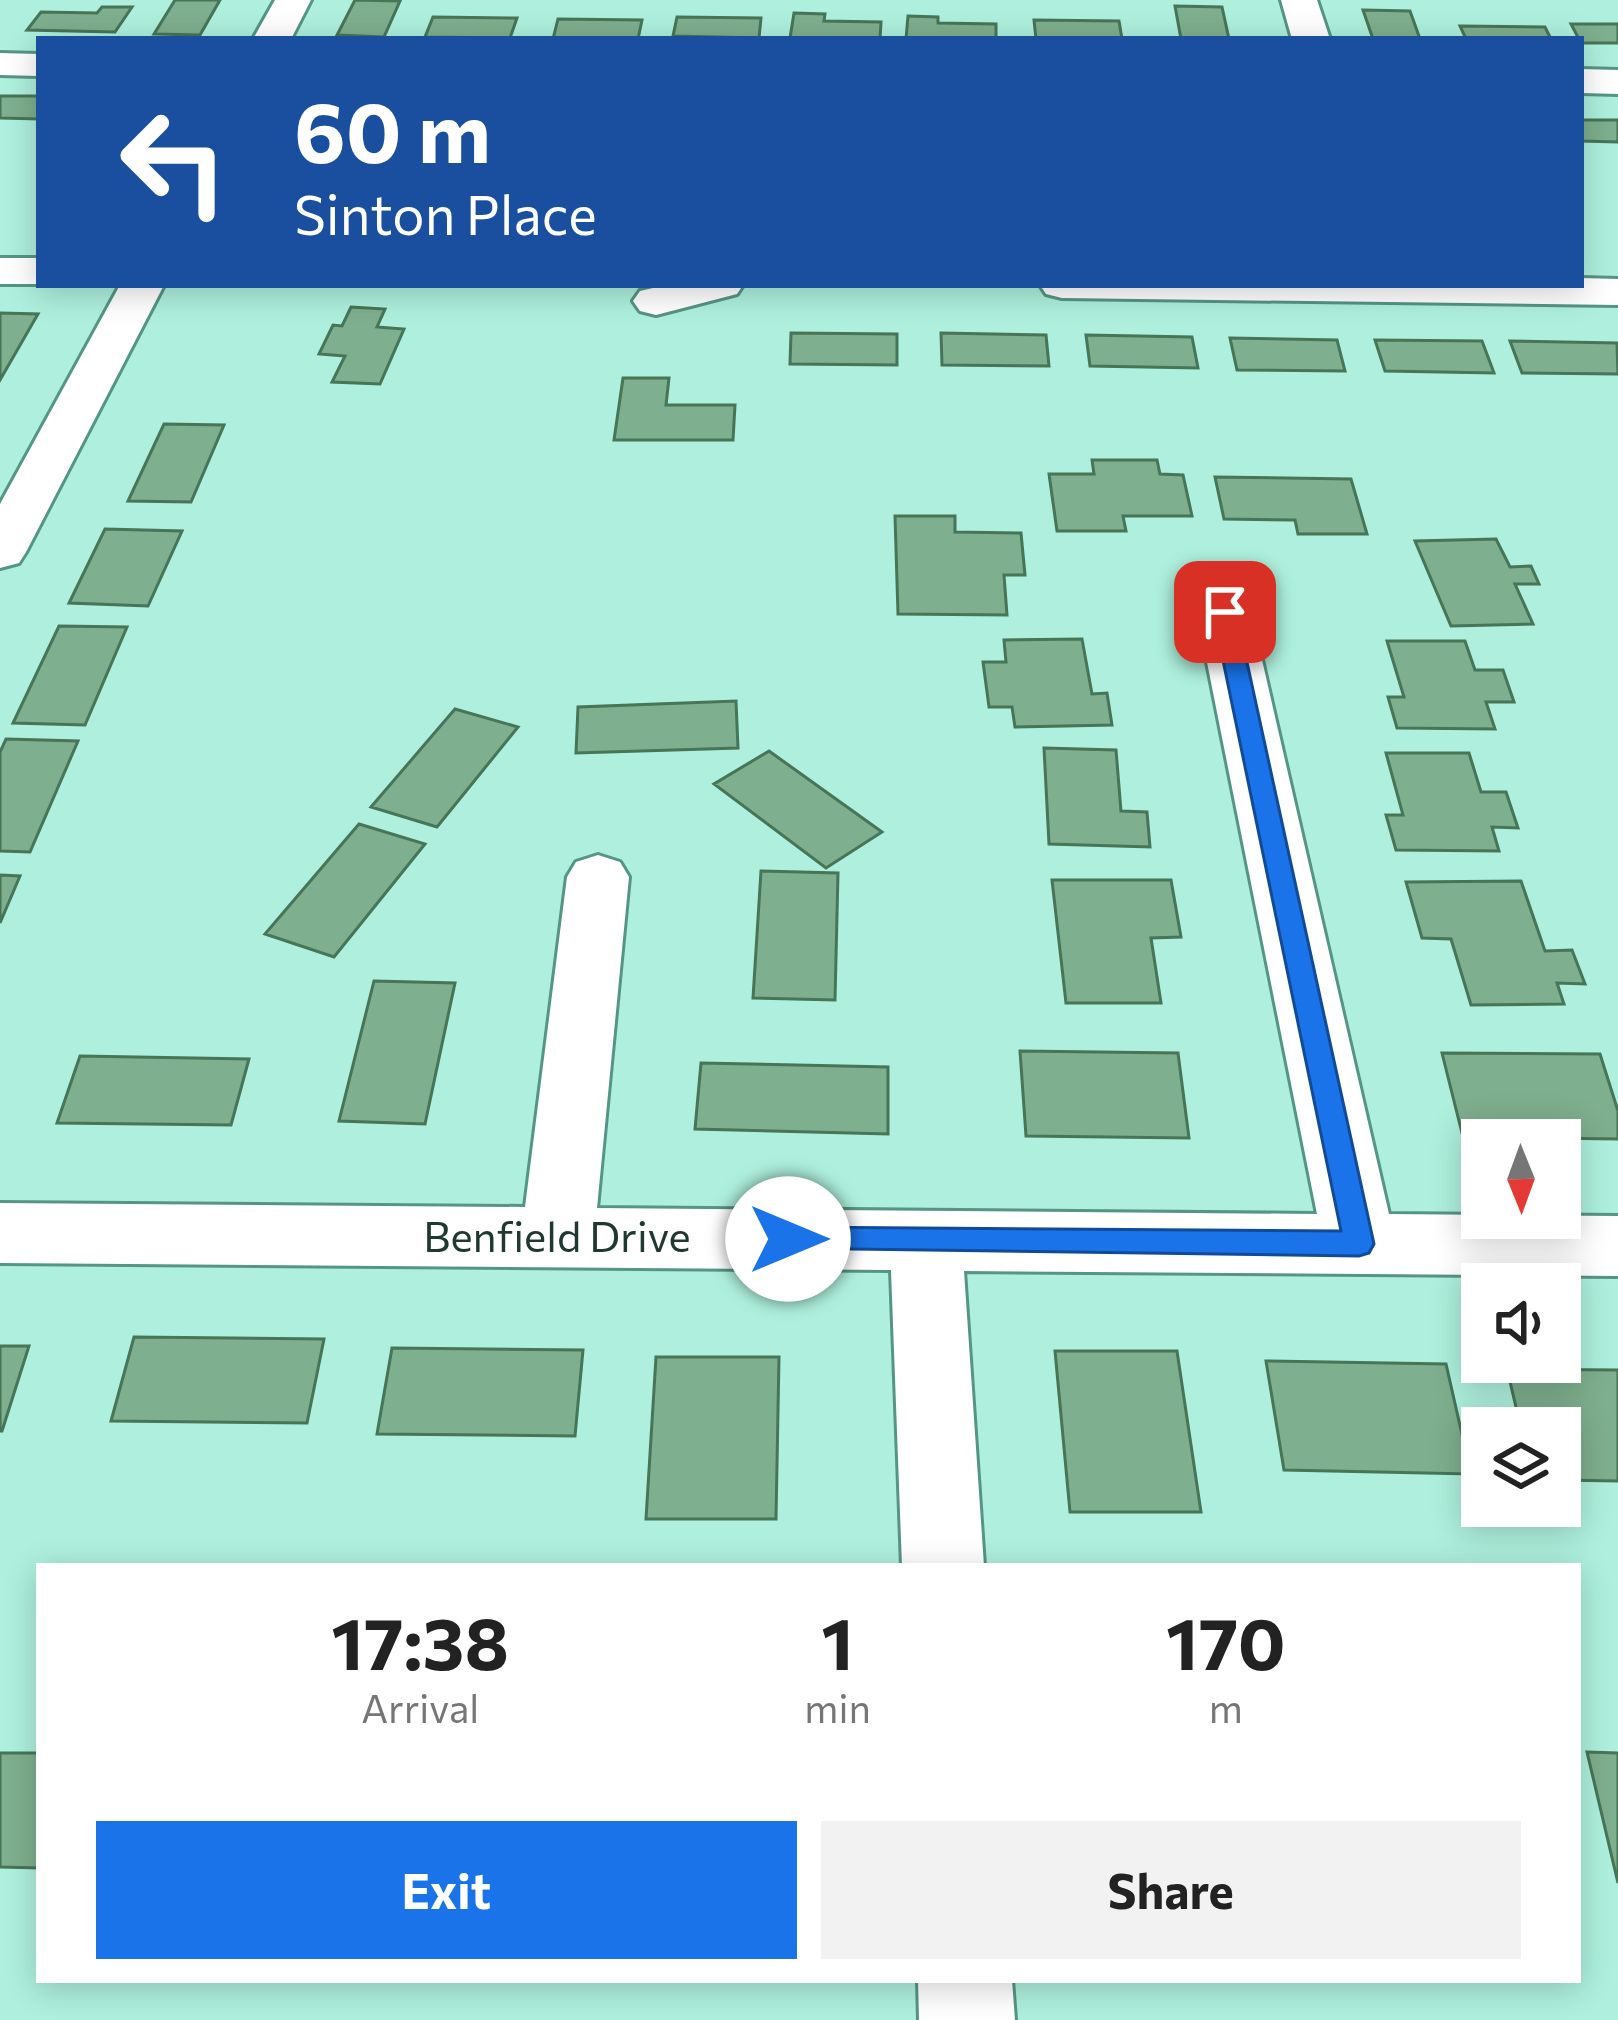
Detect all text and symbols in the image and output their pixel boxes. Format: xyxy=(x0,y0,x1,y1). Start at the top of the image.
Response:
text: 60 m xyxy=(294,78,491,180)
icon: left xyxy=(96,84,252,240)
text: Sinton Place xyxy=(294,180,597,246)
pin xyxy=(1174,561,1276,663)
icon: arrive xyxy=(1192,579,1258,645)
north arrow xyxy=(1461,1119,1581,1239)
map controls xyxy=(1461,1119,1581,1527)
position arrow xyxy=(725,1176,851,1302)
street label: Benfield Drive xyxy=(423,1209,691,1261)
button: sound xyxy=(1461,1263,1581,1383)
button: layers xyxy=(1461,1407,1581,1527)
text: 17:38 xyxy=(331,1597,509,1685)
text: 1 xyxy=(821,1597,854,1685)
text: 170 xyxy=(1166,1597,1286,1685)
text: Arrival xyxy=(361,1683,479,1731)
text: min xyxy=(804,1683,871,1731)
text: m xyxy=(1209,1683,1243,1731)
button: Exit xyxy=(96,1821,797,1959)
button: Share xyxy=(821,1821,1521,1959)

